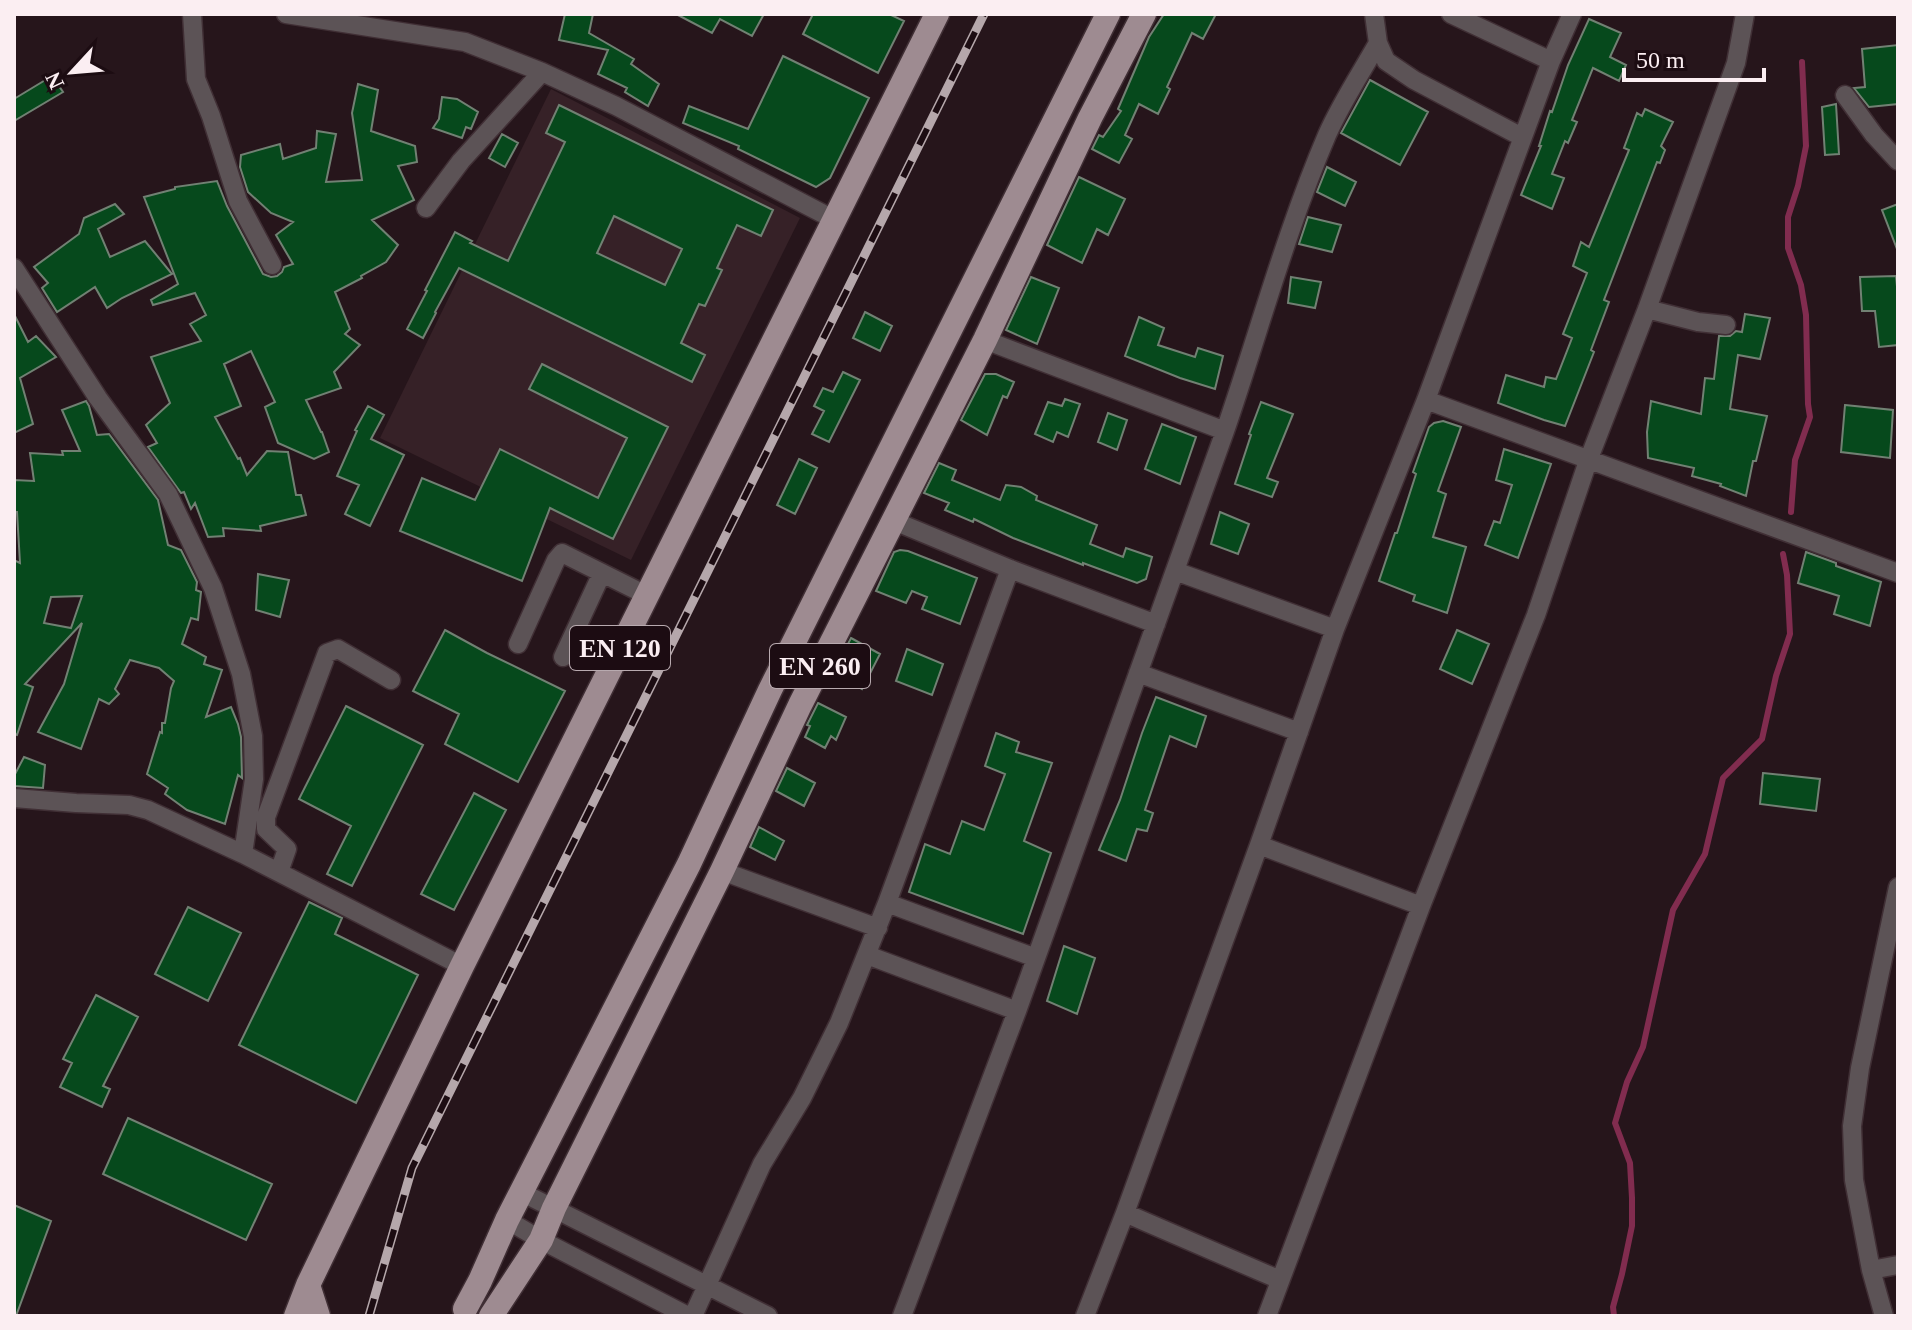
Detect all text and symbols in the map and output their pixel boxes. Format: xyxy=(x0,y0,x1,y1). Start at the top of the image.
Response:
north arrow xyxy=(32,32,112,112)
scale bar xyxy=(1624,32,1764,82)
text: 50 m xyxy=(1636,47,1685,73)
text: N xyxy=(40,68,69,93)
road number: EN 120 xyxy=(570,626,670,670)
road number: EN 260 xyxy=(770,644,870,688)

